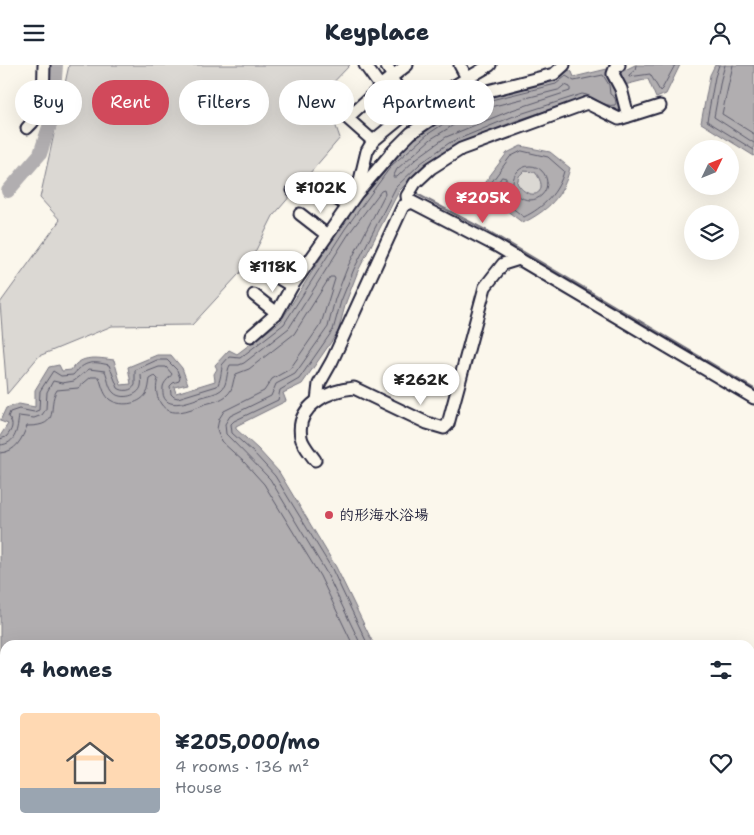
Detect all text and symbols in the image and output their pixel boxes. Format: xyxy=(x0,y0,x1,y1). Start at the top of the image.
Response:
text: Keyplace xyxy=(325,18,429,47)
icon: menu xyxy=(20,19,48,47)
icon: person xyxy=(706,19,734,47)
chip: Buy xyxy=(15,80,82,125)
chip: Rent xyxy=(92,80,169,125)
chip: Filters xyxy=(179,80,269,125)
chip: New xyxy=(279,80,354,125)
chip: Apartment xyxy=(364,80,494,125)
north arrow xyxy=(684,140,739,195)
map controls xyxy=(684,140,739,260)
pin: ¥102K xyxy=(286,171,356,214)
text: ¥102K xyxy=(296,177,346,198)
pin: ¥205K xyxy=(448,181,518,224)
text: ¥205K xyxy=(456,187,510,208)
button: layers xyxy=(684,205,739,260)
pin: ¥118K xyxy=(238,251,308,293)
text: ¥118K xyxy=(249,256,297,277)
pin: ¥262K xyxy=(386,363,456,406)
text: ¥262K xyxy=(394,369,448,390)
place label: 的形海水浴場 xyxy=(339,505,429,525)
marker: 的形海水浴場 xyxy=(323,509,335,521)
text: 4 homes xyxy=(20,656,112,684)
icon: filters xyxy=(707,656,735,684)
text: ¥205,000/mo xyxy=(175,728,320,756)
icon: home xyxy=(60,733,120,793)
icon: heart xyxy=(707,749,735,777)
text: 4 rooms · 136 m² xyxy=(175,756,309,777)
text: House xyxy=(175,777,222,798)

